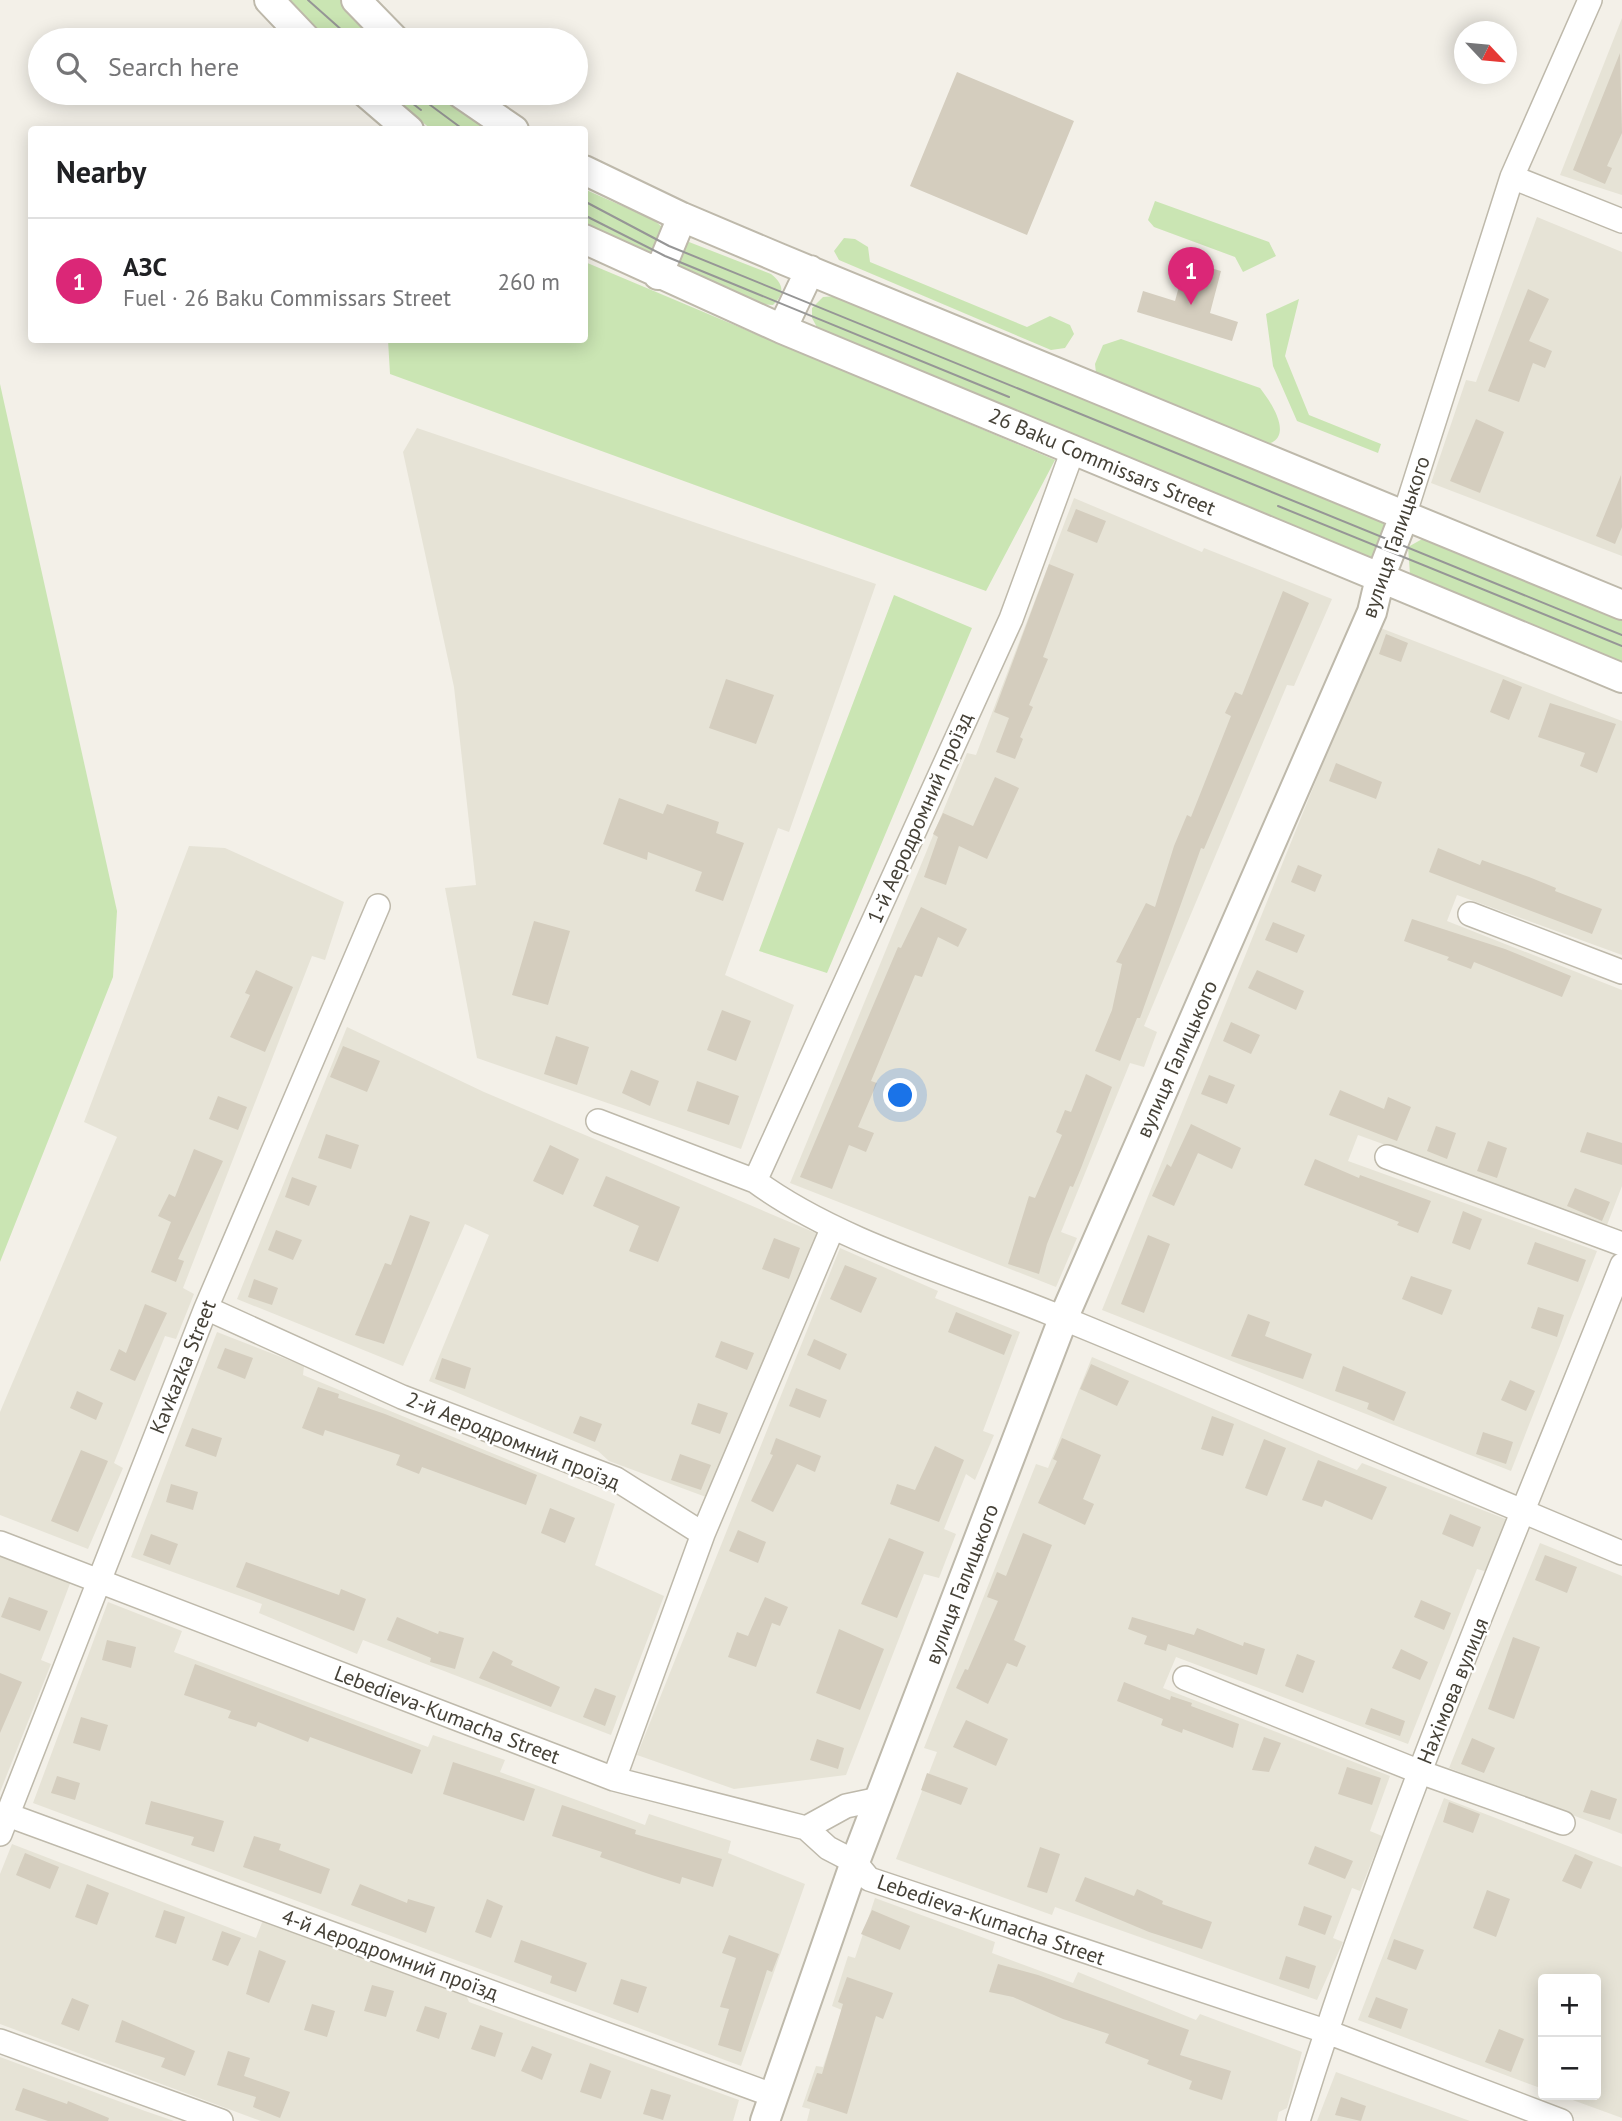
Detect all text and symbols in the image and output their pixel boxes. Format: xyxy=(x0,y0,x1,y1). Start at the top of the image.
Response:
north arrow xyxy=(1454,21,1517,84)
search box xyxy=(28,28,588,105)
icon: search xyxy=(52,48,90,86)
text: Search here xyxy=(108,50,239,83)
text: Nearby xyxy=(56,152,146,191)
pin: 1 xyxy=(1168,247,1214,305)
text: АЗС xyxy=(123,250,167,283)
text: 1 xyxy=(72,267,86,296)
text: 260 m xyxy=(498,267,560,296)
text: Fuel · 26 Baku Commissars Street xyxy=(123,283,451,312)
street label: 26 Baku Commissars Street xyxy=(985,401,1220,522)
street label: вулиця Галицького xyxy=(1355,452,1436,621)
street label: 1-й Аеродромний проїзд xyxy=(861,708,978,928)
street label: вулиця Галицького xyxy=(1130,976,1223,1142)
your location xyxy=(883,1078,917,1112)
street label: Kavkazka Street xyxy=(143,1296,222,1438)
street label: 2-й Аеродромний проїзд xyxy=(402,1385,624,1496)
street label: вулиця Галицького xyxy=(919,1500,1005,1668)
street label: Нахімова вулиця xyxy=(1411,1614,1494,1768)
street label: Lebedieva-Kumacha Street xyxy=(331,1659,564,1770)
street label: Lebedieva-Kumacha Street xyxy=(874,1868,1109,1971)
street label: 4-й Аеродромний проїзд xyxy=(278,1903,502,2006)
map controls xyxy=(1538,1974,1601,2100)
button: + xyxy=(1538,1974,1601,2037)
button: − xyxy=(1538,2037,1601,2100)

